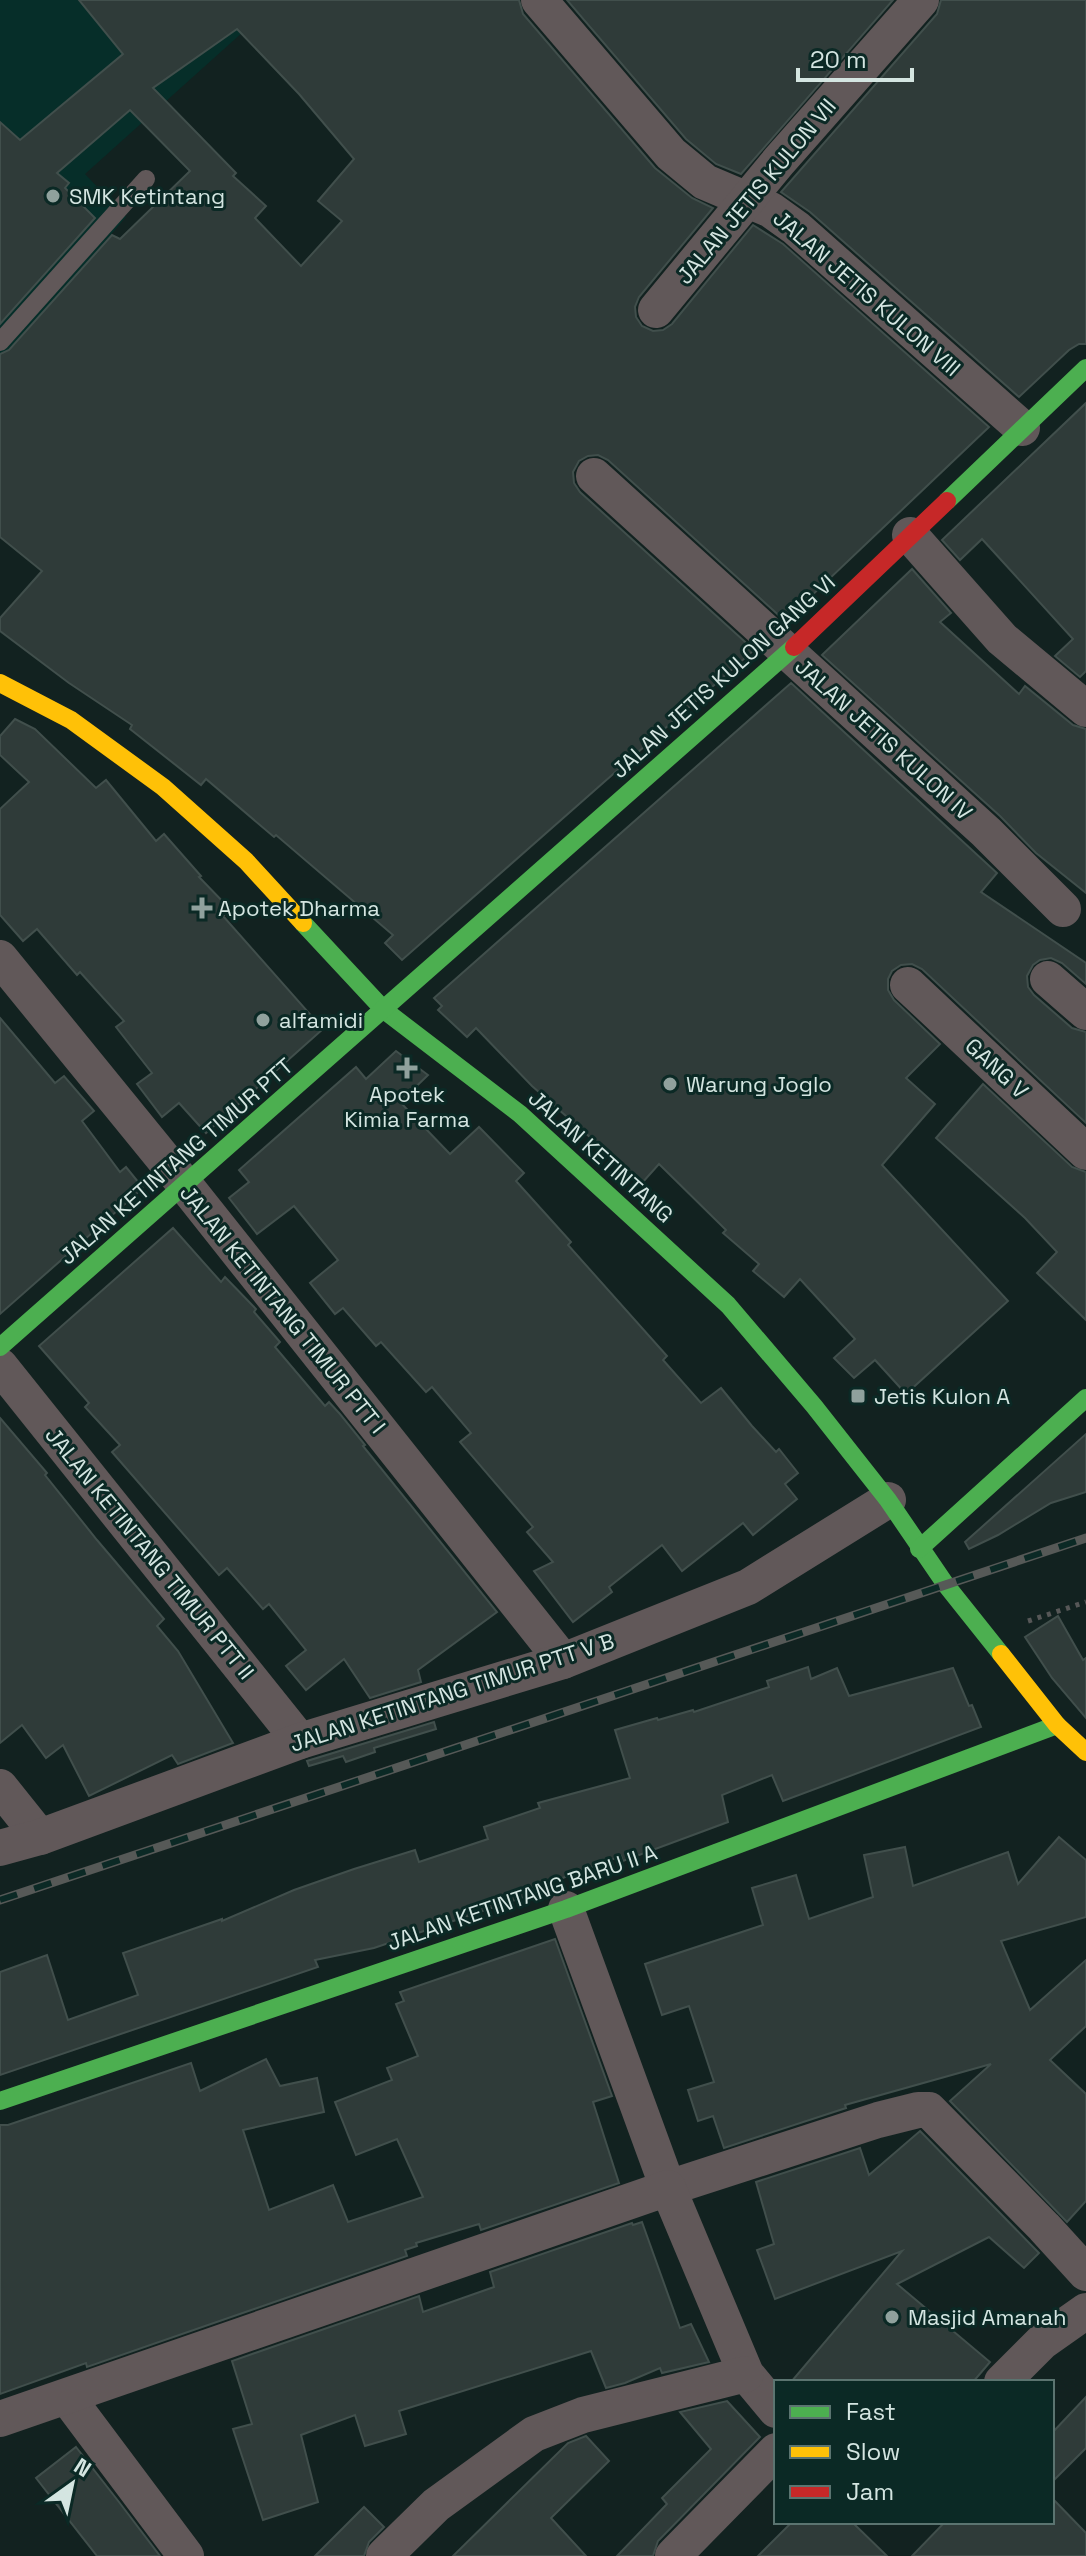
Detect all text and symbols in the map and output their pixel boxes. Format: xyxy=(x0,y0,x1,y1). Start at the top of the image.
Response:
scale bar xyxy=(798,32,912,82)
text: 20 m xyxy=(810,44,867,75)
street label: JALAN JETIS KULON VII xyxy=(670,92,842,290)
place label: SMK Ketintang xyxy=(69,182,225,210)
marker: SMK Ketintang xyxy=(44,187,62,205)
street label: JALAN JETIS KULON VIII xyxy=(767,204,967,382)
street label: JALAN JETIS KULON GANG VI xyxy=(605,568,841,784)
street label: JALAN JETIS KULON IV xyxy=(790,652,979,826)
place label: Apotek Dharma xyxy=(218,894,380,922)
marker: Apotek Dharma xyxy=(193,899,211,917)
place label: alfamidi xyxy=(279,1006,363,1034)
marker: alfamidi xyxy=(254,1011,272,1029)
street label: GANG V xyxy=(959,1032,1035,1105)
street label: JALAN KETINTANG TIMUR PTT xyxy=(53,1052,299,1270)
marker: Apotek Kimia Farma xyxy=(398,1059,416,1077)
place label: Warung Joglo xyxy=(686,1070,832,1098)
marker: Warung Joglo xyxy=(661,1075,679,1093)
place label: Apotek Kimia Farma xyxy=(344,1080,470,1133)
street label: JALAN KETINTANG xyxy=(523,1084,679,1228)
street label: JALAN KETINTANG TIMUR PTT I xyxy=(174,1179,392,1439)
place label: Jetis Kulon A xyxy=(874,1382,1010,1410)
marker: Jetis Kulon A xyxy=(849,1387,867,1405)
street label: JALAN KETINTANG TIMUR PTT II xyxy=(39,1421,261,1685)
street label: JALAN KETINTANG TIMUR PTT V B xyxy=(286,1626,618,1758)
street label: JALAN KETINTANG BARU II A xyxy=(383,1838,661,1956)
place label: Masjid Amanah xyxy=(908,2303,1067,2331)
marker: Masjid Amanah xyxy=(883,2308,901,2326)
legend xyxy=(774,2380,1054,2524)
text: Fast xyxy=(846,2396,896,2427)
text: Slow xyxy=(846,2436,900,2467)
north arrow xyxy=(32,2444,112,2524)
text: N xyxy=(69,2451,97,2483)
text: Jam xyxy=(846,2476,894,2507)

